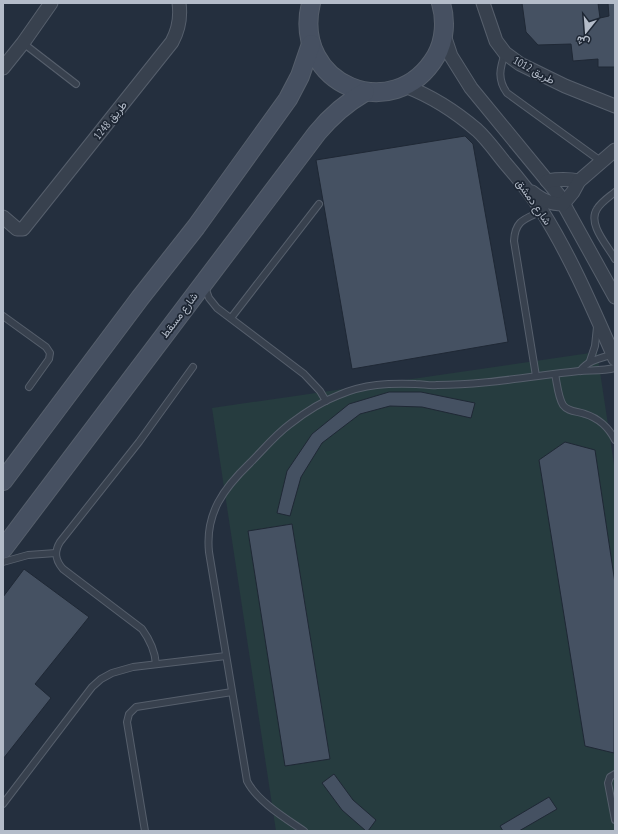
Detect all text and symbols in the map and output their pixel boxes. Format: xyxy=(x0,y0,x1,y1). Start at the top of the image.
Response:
north arrow xyxy=(566,12,606,52)
text: ش xyxy=(575,33,591,50)
street label: طريق 1012 xyxy=(511,53,557,87)
street label: طريق 1248 xyxy=(90,98,130,142)
street label: شارع دمشق xyxy=(512,177,555,228)
street label: شارع مسقط xyxy=(157,289,202,341)

